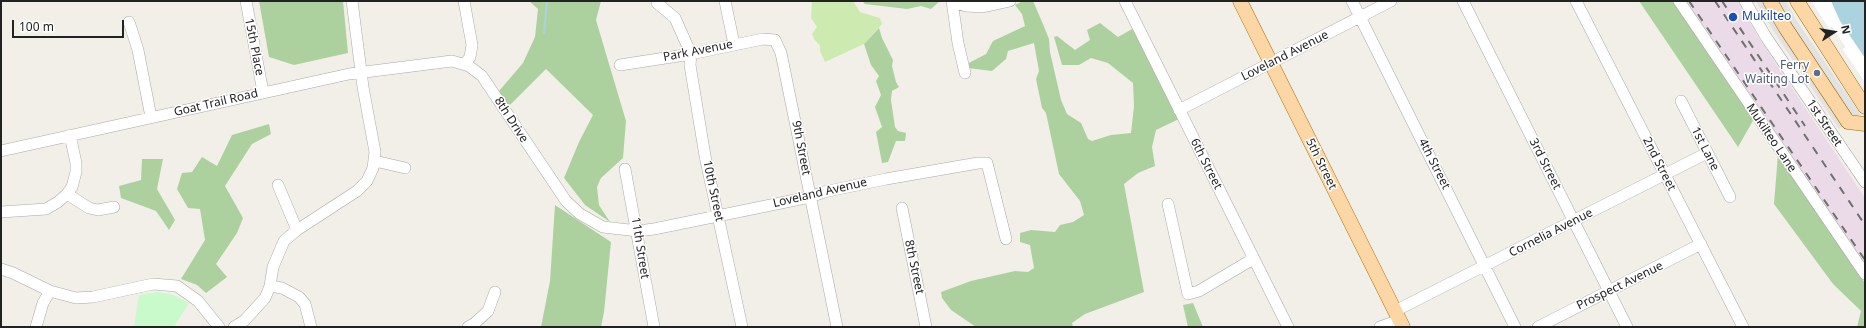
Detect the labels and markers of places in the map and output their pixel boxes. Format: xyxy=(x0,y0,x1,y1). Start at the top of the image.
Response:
place label: Mukilteo xyxy=(1742,10,1791,24)
marker: Mukilteo xyxy=(1727,11,1739,23)
place label: Ferry Waiting Lot xyxy=(1745,59,1809,87)
marker: Ferry Waiting Lot xyxy=(1812,68,1822,78)

